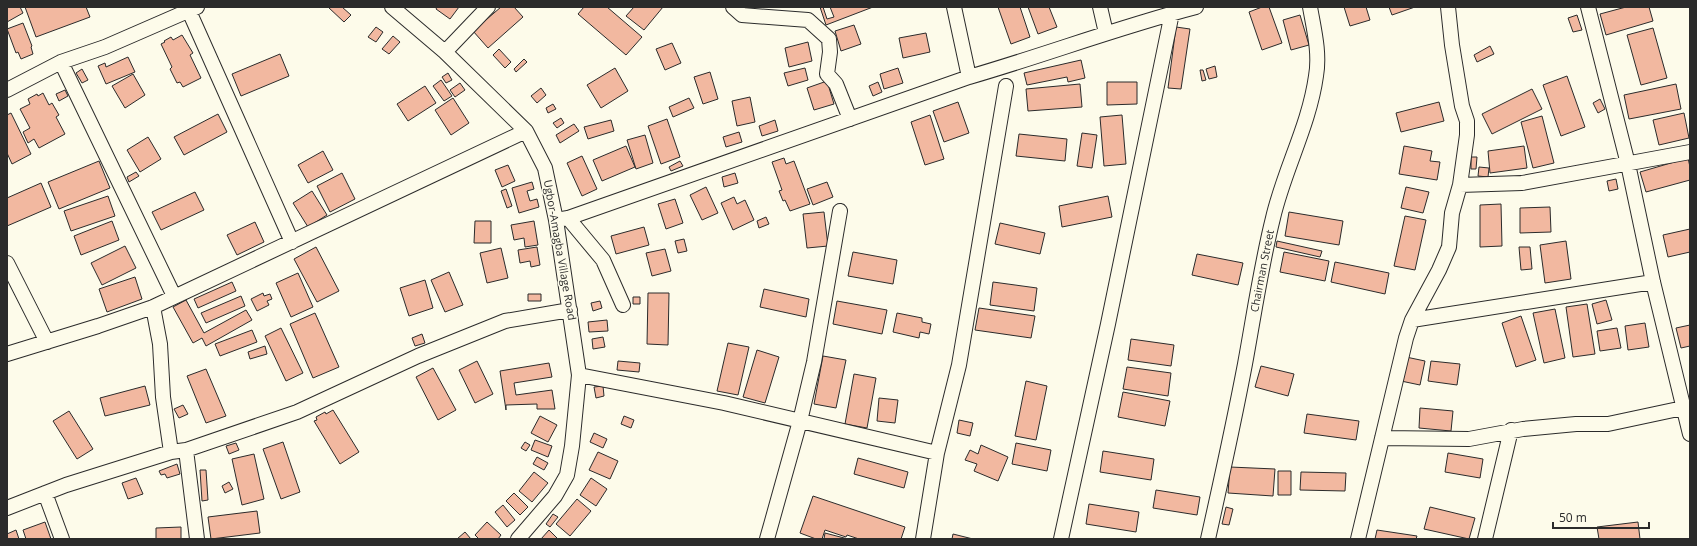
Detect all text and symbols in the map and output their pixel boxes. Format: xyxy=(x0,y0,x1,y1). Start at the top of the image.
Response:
street label: Ugbor-Amagba Village Road xyxy=(541,178,580,321)
street label: Chairman Street xyxy=(1246,228,1277,313)
scale bar xyxy=(1553,504,1649,530)
text: 50 m xyxy=(1559,509,1587,526)

